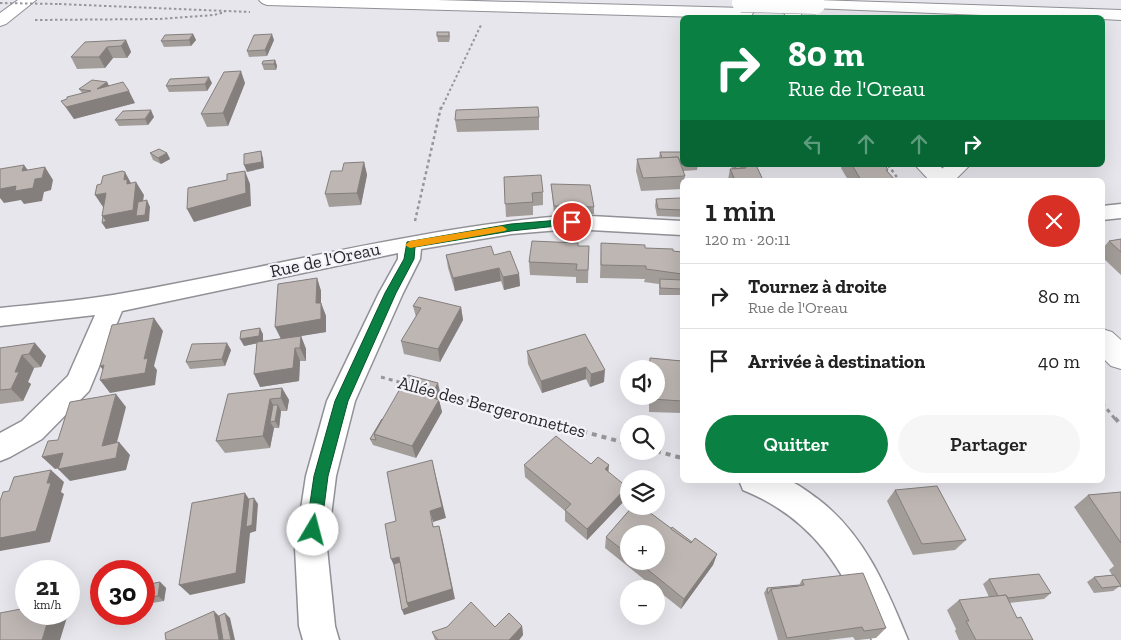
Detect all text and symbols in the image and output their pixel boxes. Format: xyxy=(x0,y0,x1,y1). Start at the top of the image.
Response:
text: 80 m xyxy=(788,33,864,75)
icon: right xyxy=(705,35,770,100)
text: Rue de l'Oreau xyxy=(788,75,925,102)
icon: left xyxy=(799,130,827,158)
icon: ahead xyxy=(852,130,880,158)
icon: ahead xyxy=(905,130,933,158)
icon: right xyxy=(958,130,986,158)
text: 1 min xyxy=(705,193,775,229)
button: close xyxy=(1028,195,1080,247)
pin xyxy=(551,201,593,243)
icon: arrive xyxy=(558,208,586,236)
text: 120 m · 20:11 xyxy=(705,230,790,249)
street label: Rue de l'Oreau xyxy=(268,238,382,282)
text: Tournez à droite xyxy=(748,275,887,298)
icon: right xyxy=(705,282,733,310)
text: 80 m xyxy=(1038,285,1080,308)
text: Rue de l'Oreau xyxy=(748,298,848,317)
icon: arrive xyxy=(705,347,733,375)
text: Arrivée à destination xyxy=(748,350,925,373)
text: 40 m xyxy=(1038,350,1080,373)
map controls xyxy=(620,360,665,625)
button: sound xyxy=(620,360,665,405)
street label: Allée des Bergeronnettes xyxy=(396,371,588,443)
button: search xyxy=(620,415,665,460)
button: Quitter xyxy=(705,415,888,473)
button: Partager xyxy=(898,415,1080,473)
button: layers xyxy=(620,470,665,515)
position arrow xyxy=(286,503,338,555)
button: + xyxy=(620,525,665,570)
speed limit sign: 30 xyxy=(90,560,155,625)
text: 21 xyxy=(36,571,59,601)
button: − xyxy=(620,580,665,625)
text: km/h xyxy=(34,598,61,612)

